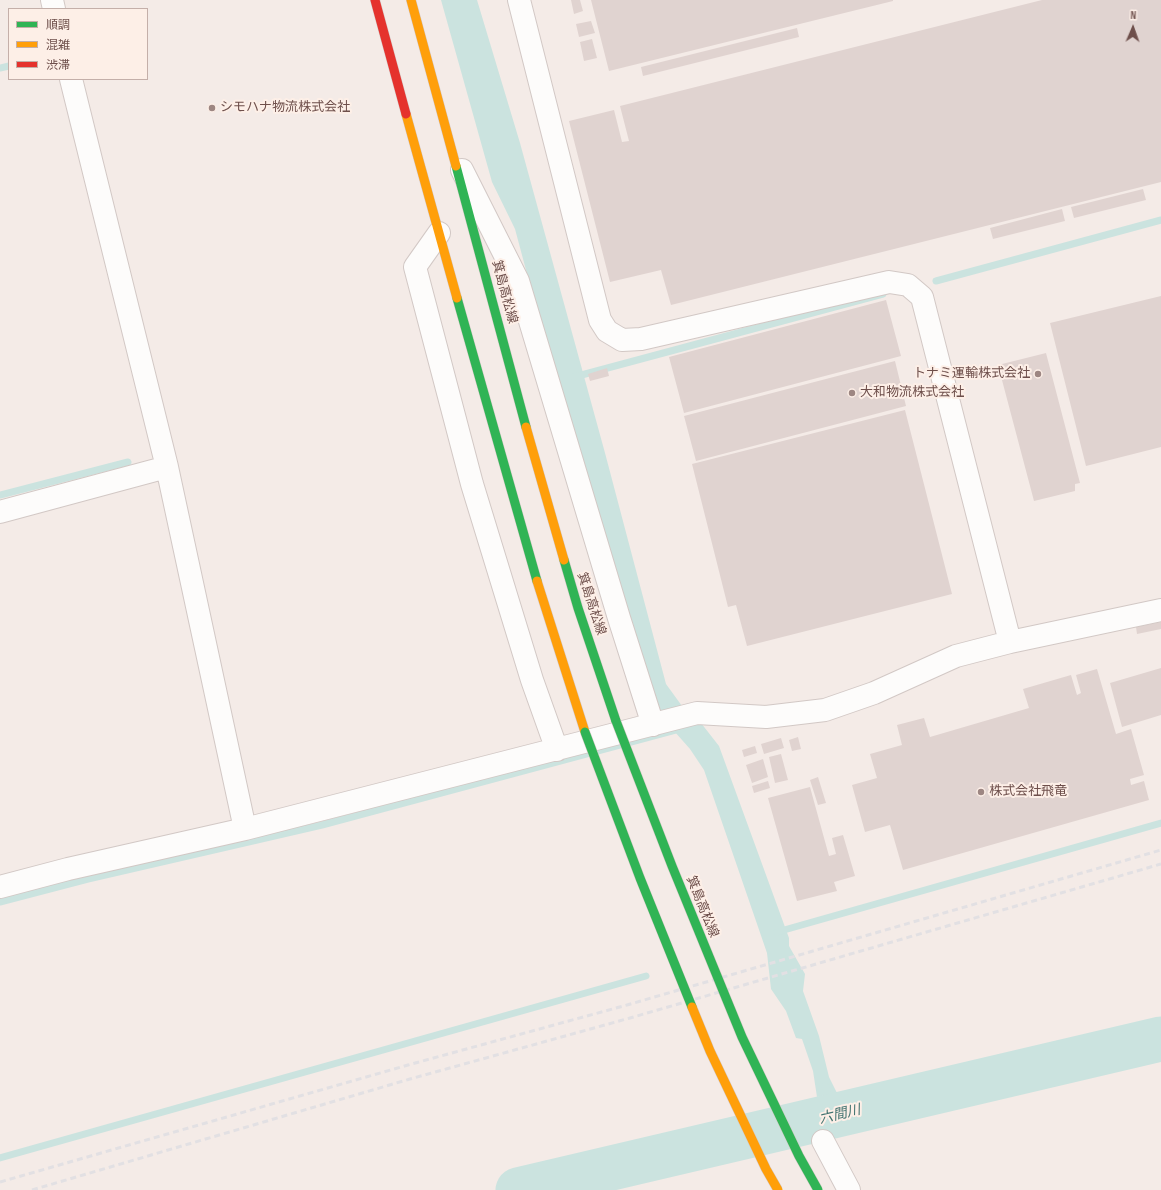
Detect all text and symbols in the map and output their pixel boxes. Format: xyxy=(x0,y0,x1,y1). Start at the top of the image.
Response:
legend xyxy=(8,8,148,80)
north arrow xyxy=(1113,8,1153,48)
text: N xyxy=(1130,9,1137,22)
text: 順調 xyxy=(46,18,70,33)
text: 混雑 xyxy=(46,38,70,53)
text: 渋滞 xyxy=(46,58,70,73)
place label: シモハナ物流株式会社 xyxy=(220,100,350,116)
marker: シモハナ物流株式会社 xyxy=(207,103,217,113)
street label: 箕島高松線 xyxy=(488,259,520,325)
place label: トナミ運輸株式会社 xyxy=(913,366,1030,382)
marker: トナミ運輸株式会社 xyxy=(1033,369,1043,379)
place label: 大和物流株式会社 xyxy=(860,385,964,401)
marker: 大和物流株式会社 xyxy=(847,388,857,398)
street label: 箕島高松線 xyxy=(574,571,608,637)
place label: 株式会社飛竜 xyxy=(989,784,1067,800)
marker: 株式会社飛竜 xyxy=(976,787,986,797)
street label: 箕島高松線 xyxy=(683,874,721,940)
water label: 六間川 xyxy=(818,1102,862,1128)

